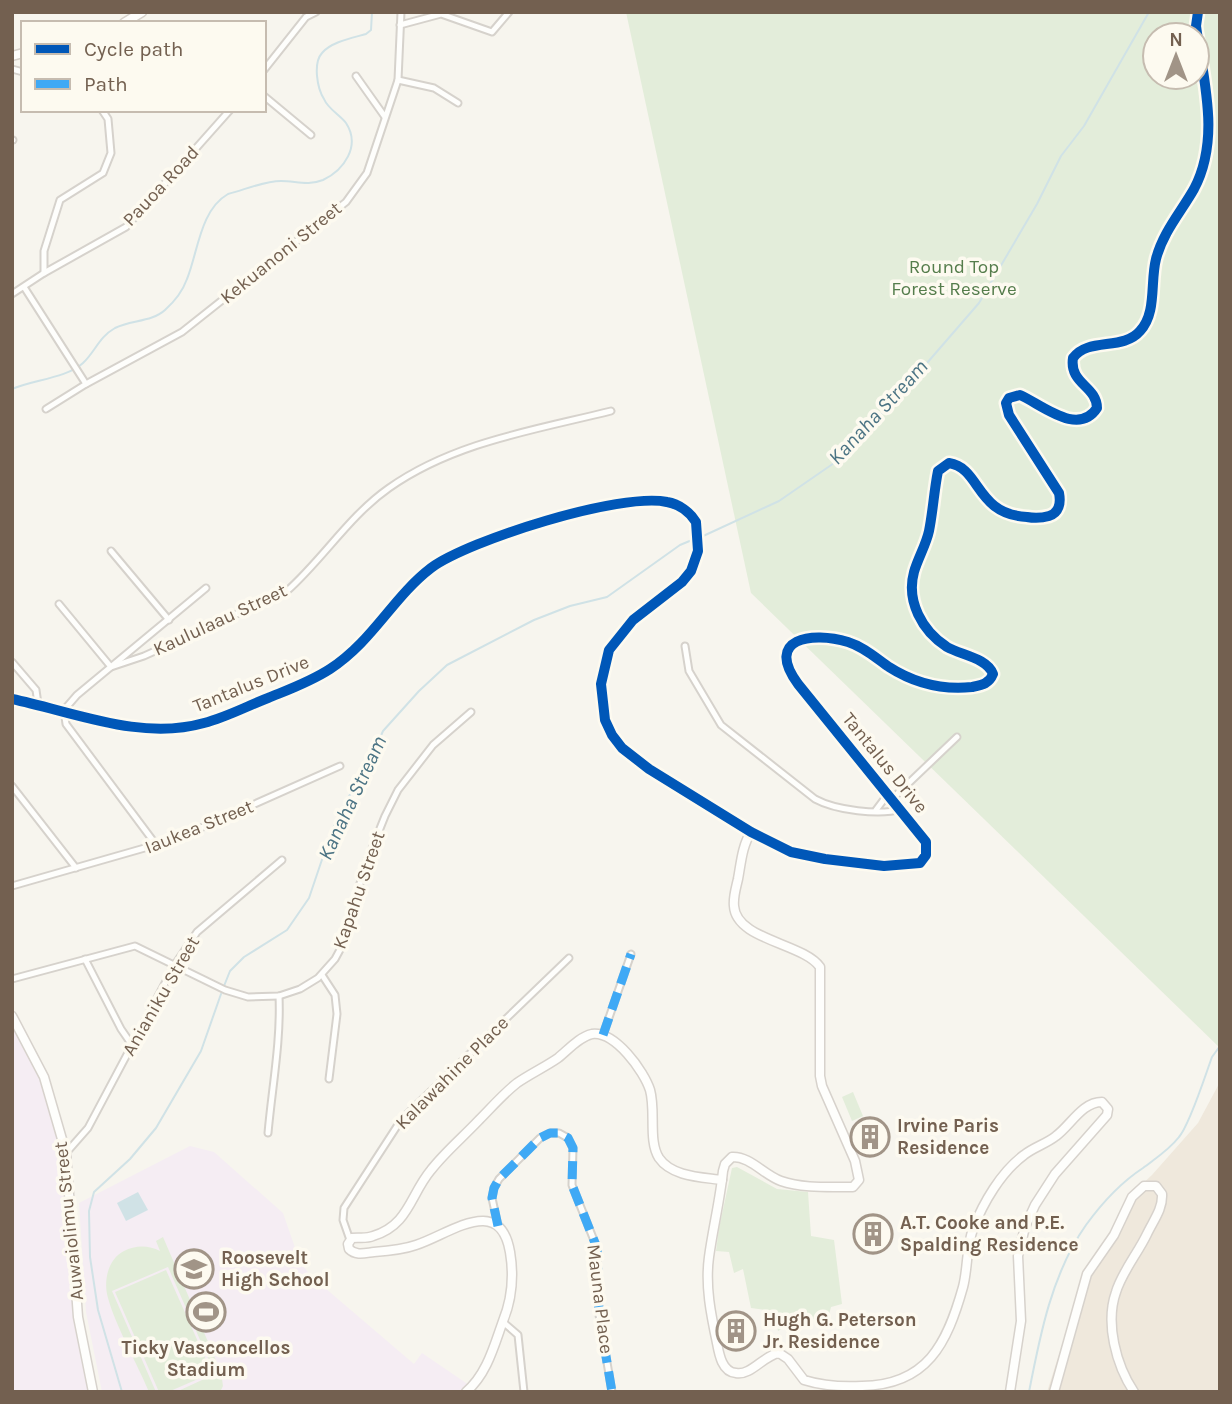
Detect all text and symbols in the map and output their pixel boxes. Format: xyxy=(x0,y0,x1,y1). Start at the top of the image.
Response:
legend xyxy=(21,21,266,112)
north arrow xyxy=(1141,21,1211,91)
text: N xyxy=(1169,29,1183,51)
text: Cycle path xyxy=(84,37,184,61)
text: Path xyxy=(84,72,128,96)
street label: Pauoa Road xyxy=(118,141,204,231)
street label: Kekuanoni Street xyxy=(216,197,346,309)
park label: Round Top Forest Reserve xyxy=(891,256,1017,300)
water label: Kanaha Stream xyxy=(823,355,933,469)
street label: Kaululaau Street xyxy=(150,579,290,661)
street label: Tantalus Drive xyxy=(190,651,312,717)
street label: Tantalus Drive xyxy=(838,708,932,818)
water label: Kanaha Stream xyxy=(313,732,391,864)
street label: Iaukea Street xyxy=(142,795,256,859)
street label: Kapahu Street xyxy=(329,828,389,952)
street label: Anianiku Street xyxy=(118,932,204,1060)
street label: Kalawahine Place xyxy=(391,1012,513,1134)
place label: Irvine Paris Residence xyxy=(897,1115,999,1159)
building icon: Irvine Paris Residence xyxy=(849,1116,891,1158)
street label: Auwaiolimu Street xyxy=(50,1140,88,1302)
place label: A.T. Cooke and P.E. Spalding Residence xyxy=(900,1212,1078,1256)
building icon: A.T. Cooke and P.E. Spalding Residence xyxy=(852,1213,894,1255)
street label: Mauna Place xyxy=(582,1243,618,1355)
place label: Roosevelt High School xyxy=(221,1247,330,1291)
school or university icon: Roosevelt High School xyxy=(173,1248,215,1290)
sports icon: Ticky Vasconcellos Stadium xyxy=(185,1291,227,1333)
place label: Hugh G. Peterson Jr. Residence xyxy=(763,1309,917,1353)
building icon: Hugh G. Peterson Jr. Residence xyxy=(715,1310,757,1352)
place label: Ticky Vasconcellos Stadium xyxy=(122,1337,290,1381)

